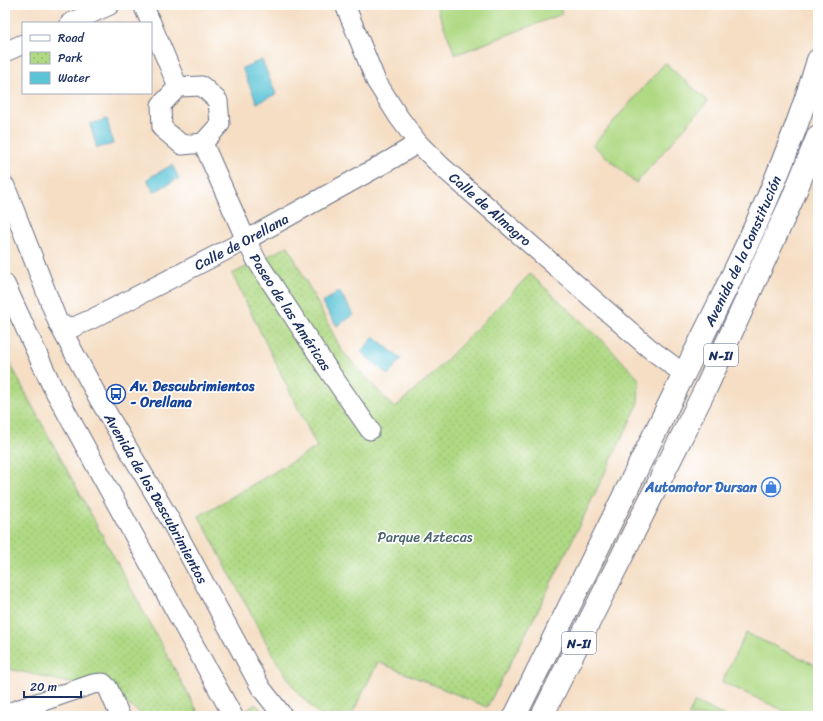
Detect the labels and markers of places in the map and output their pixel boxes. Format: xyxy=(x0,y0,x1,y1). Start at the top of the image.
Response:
place label: Av. Descubrimientos - Orellana xyxy=(129,374,255,415)
bus stop icon: Av. Descubrimientos - Orellana xyxy=(105,383,127,405)
place label: Automotor Dursan xyxy=(644,475,757,500)
shop icon: Automotor Dursan xyxy=(760,476,782,498)

